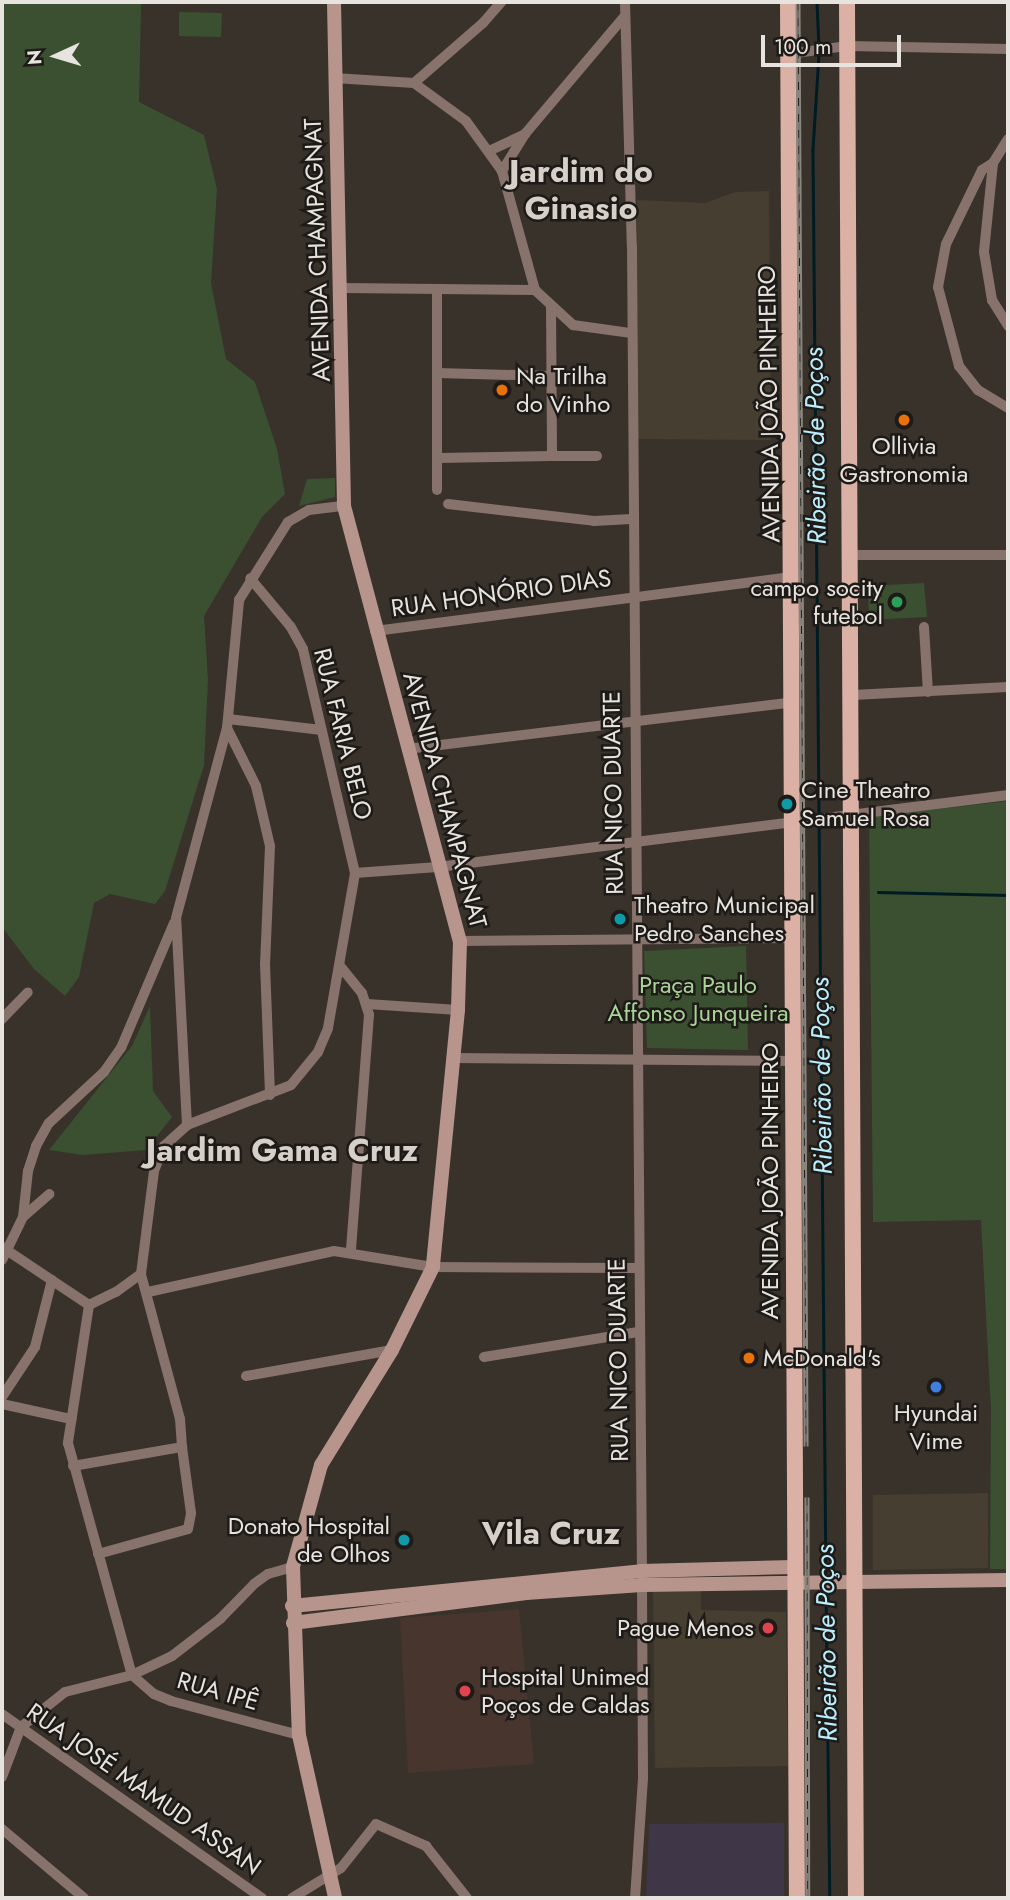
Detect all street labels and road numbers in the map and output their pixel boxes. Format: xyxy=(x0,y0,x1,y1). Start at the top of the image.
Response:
street label: AVENIDA CHAMPAGNAT xyxy=(298,118,336,382)
street label: AVENIDA JOÃO PINHEIRO xyxy=(752,265,786,543)
street label: RUA HONÓRIO DIAS xyxy=(389,563,613,623)
street label: RUA FARIA BELO xyxy=(308,645,378,823)
street label: AVENIDA CHAMPAGNAT xyxy=(397,669,493,931)
street label: RUA NICO DUARTE xyxy=(597,691,629,895)
street label: AVENIDA JOÃO PINHEIRO xyxy=(756,1042,784,1320)
street label: RUA NICO DUARTE xyxy=(602,1258,634,1462)
street label: RUA IPÊ xyxy=(174,1666,262,1716)
street label: RUA JOSÉ MAMUD ASSAN xyxy=(21,1697,267,1881)

